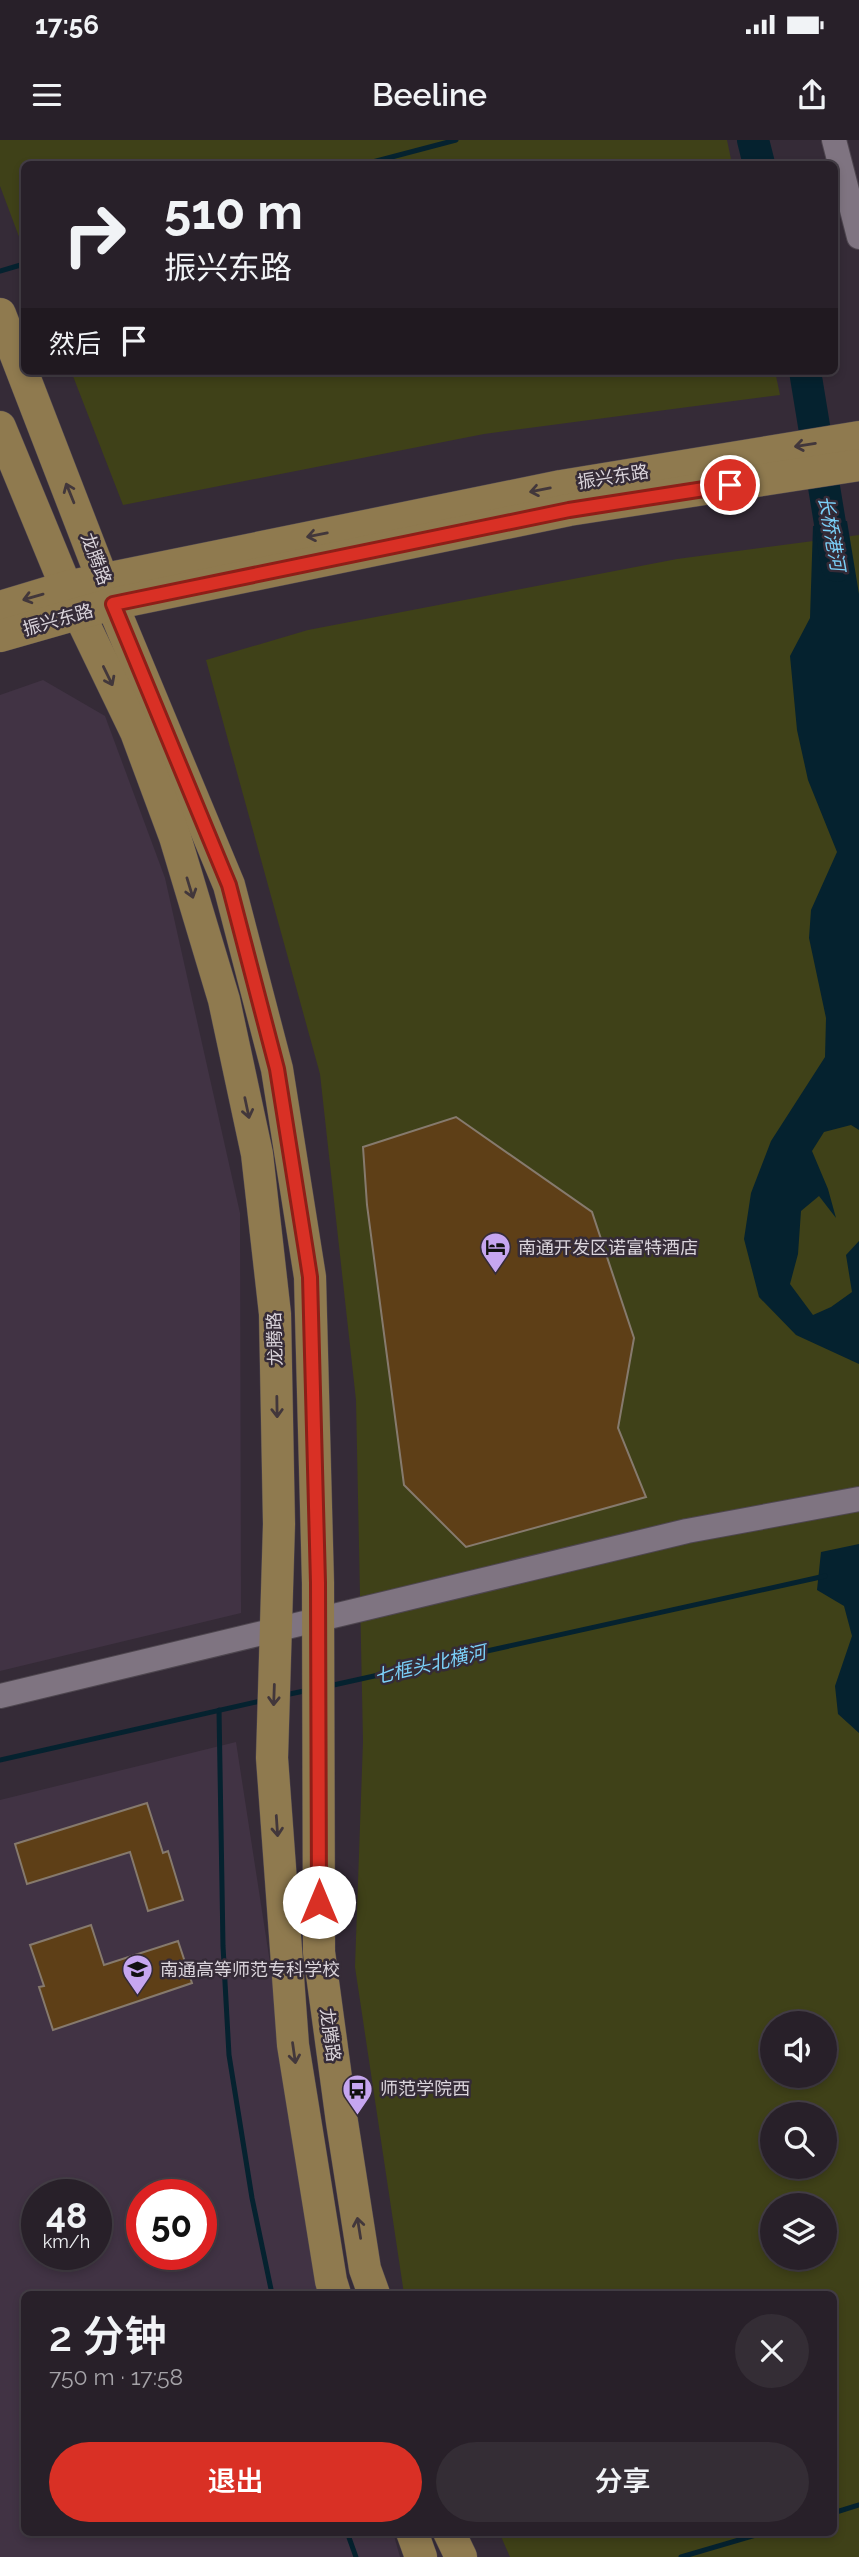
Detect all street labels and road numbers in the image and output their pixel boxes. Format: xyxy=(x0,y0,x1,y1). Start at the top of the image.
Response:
street label: 振兴东路 xyxy=(576,461,650,493)
street label: 龙腾路 xyxy=(77,530,116,588)
street label: 振兴东路 xyxy=(20,600,95,640)
street label: 龙腾路 xyxy=(263,1312,286,1366)
street label: 龙腾路 xyxy=(316,2007,345,2063)

